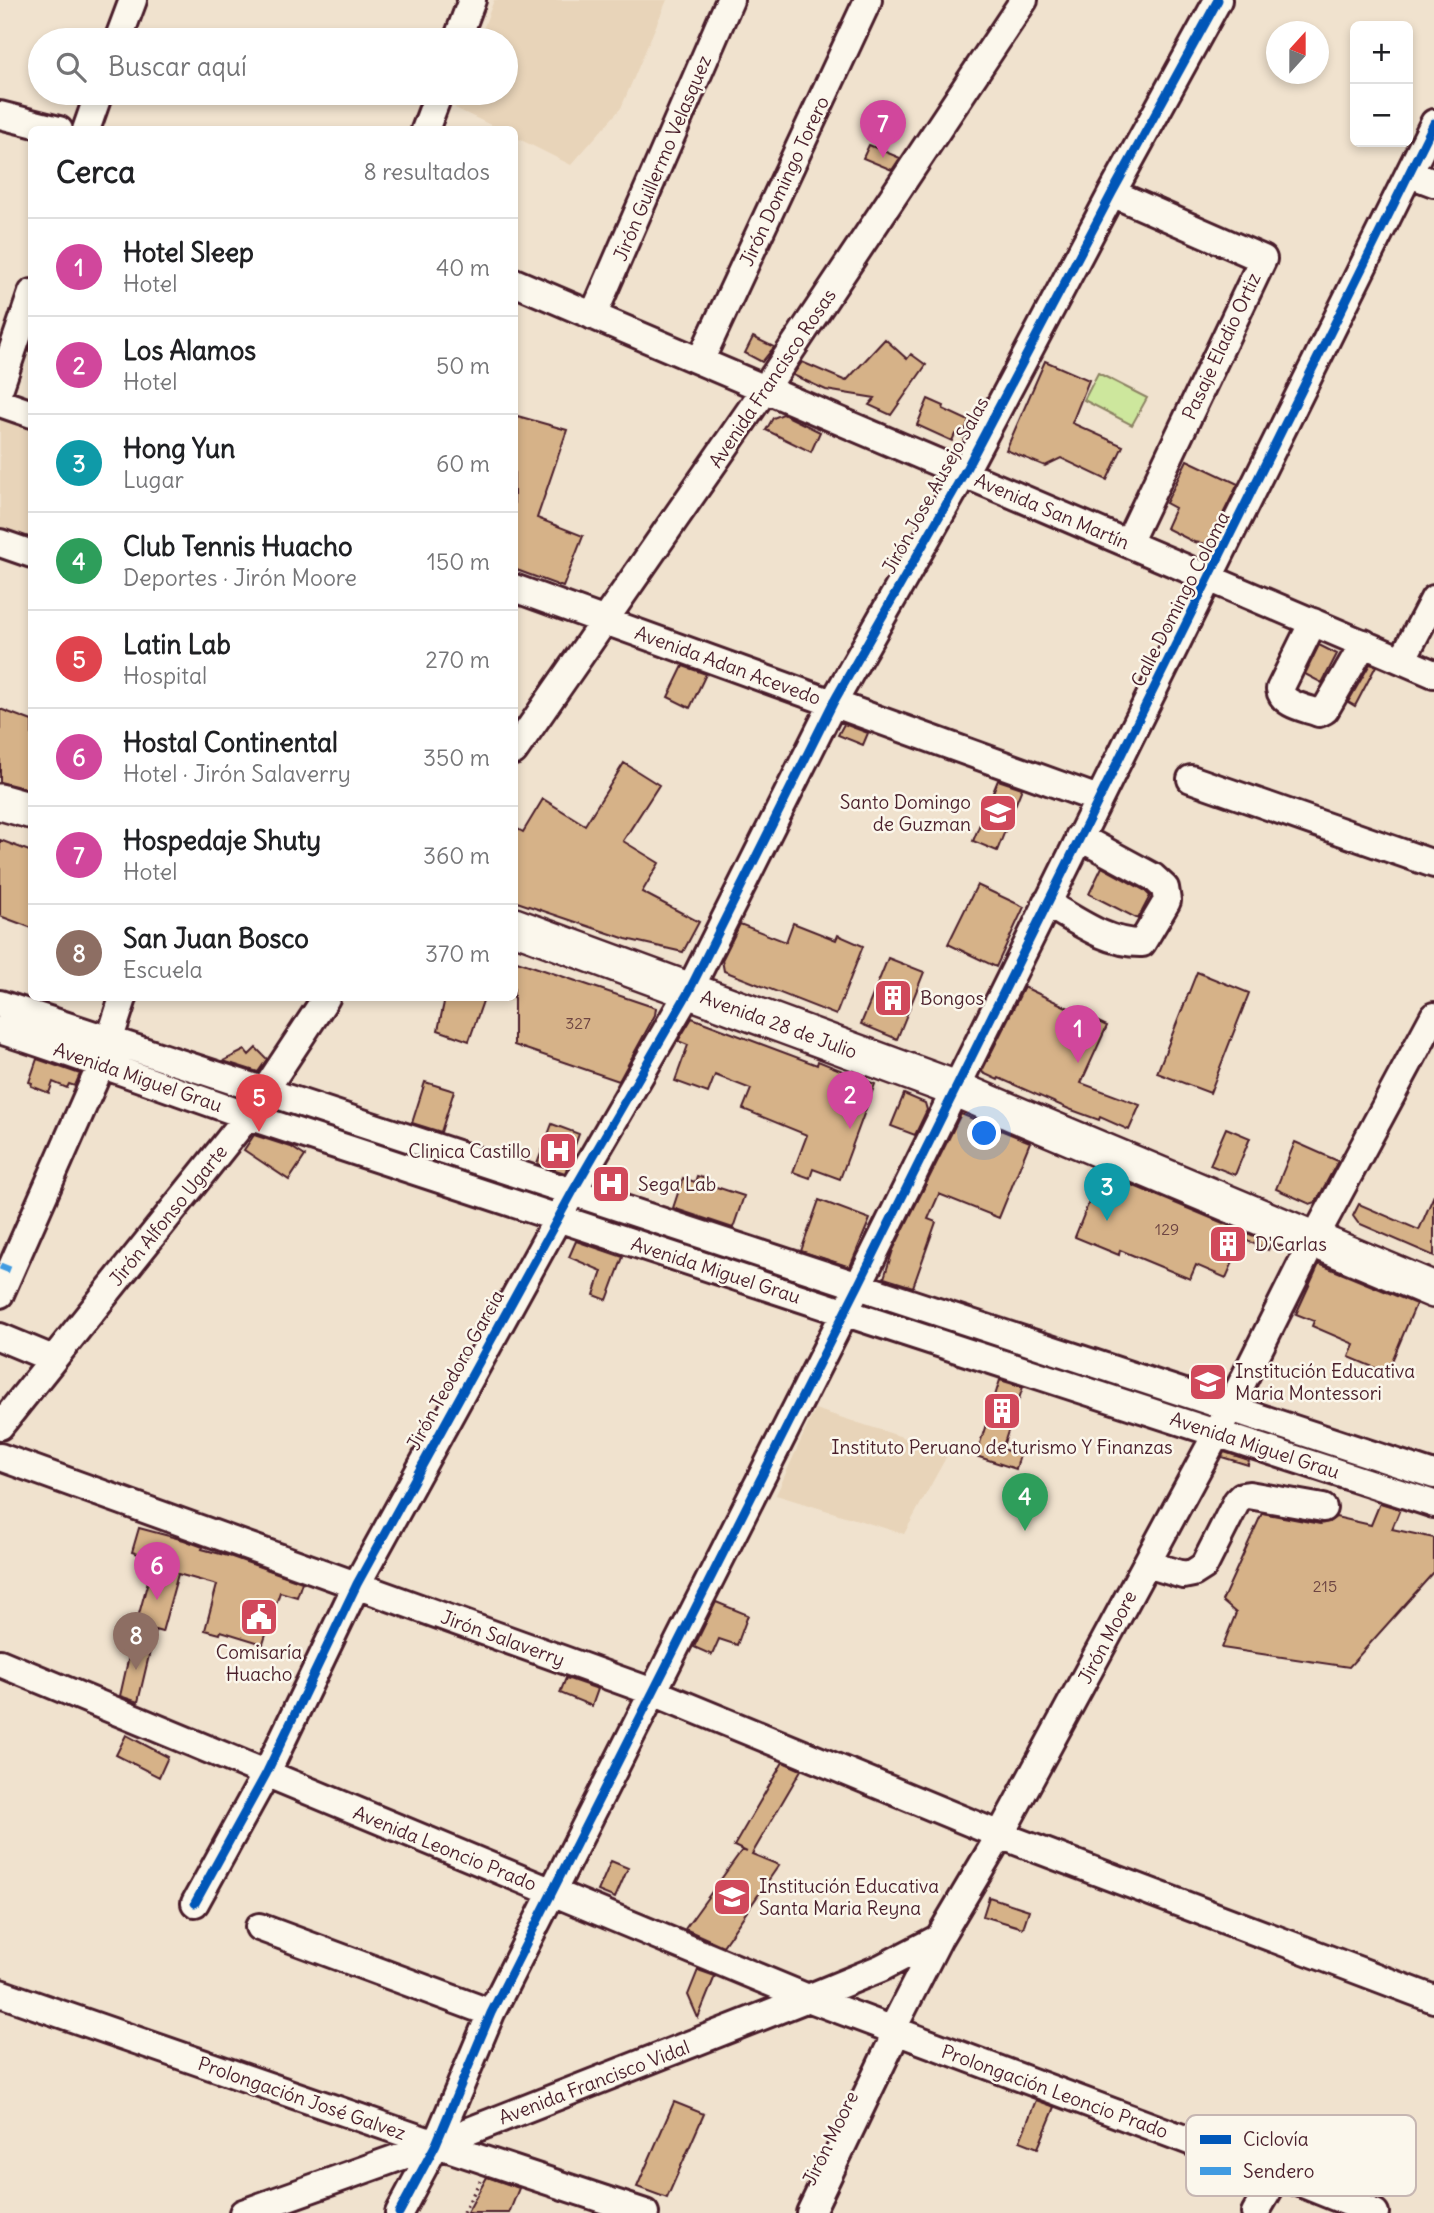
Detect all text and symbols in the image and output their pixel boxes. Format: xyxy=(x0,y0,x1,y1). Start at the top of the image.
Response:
north arrow xyxy=(1266,21,1329,84)
map controls xyxy=(1350,21,1413,147)
button: + xyxy=(1350,21,1413,84)
search box xyxy=(28,28,518,105)
icon: search xyxy=(52,48,90,86)
text: Buscar aquí xyxy=(108,50,247,83)
street label: Jirón Guillermo Velasquez xyxy=(608,51,716,265)
button: − xyxy=(1350,84,1413,147)
street label: Jirón Domingo Torero xyxy=(734,92,834,270)
pin: 7 xyxy=(860,100,906,158)
text: Cerca xyxy=(56,153,135,191)
text: 8 resultados xyxy=(363,157,490,186)
text: Hotel Sleep xyxy=(123,236,254,269)
text: 1 xyxy=(74,253,84,282)
text: 40 m xyxy=(436,253,490,282)
text: Hotel xyxy=(123,269,177,298)
street label: Pasaje Eladio Ortiz xyxy=(1176,269,1266,423)
street label: Avenida Francisco Rosas xyxy=(703,284,841,472)
text: Los Alamos xyxy=(123,334,256,367)
text: 2 xyxy=(73,351,85,380)
text: 50 m xyxy=(436,351,490,380)
text: Hotel xyxy=(123,367,177,396)
street label: Jirón Jose Ausejo Salas xyxy=(876,392,994,578)
text: Hong Yun xyxy=(123,432,235,465)
text: 3 xyxy=(72,449,86,478)
text: 60 m xyxy=(436,449,490,478)
text: Lugar xyxy=(123,465,184,494)
street label: Avenida San Martín xyxy=(971,468,1133,554)
street label: Calle Domingo Coloma xyxy=(1125,507,1235,691)
text: Club Tennis Huacho xyxy=(123,530,353,563)
text: 4 xyxy=(72,547,86,576)
text: 150 m xyxy=(427,547,490,576)
text: Deportes · Jirón Moore xyxy=(123,563,357,592)
street label: Avenida Adan Acevedo xyxy=(632,620,824,710)
text: Latin Lab xyxy=(123,628,231,661)
text: 5 xyxy=(72,645,86,674)
text: 270 m xyxy=(425,645,490,674)
text: Hospital xyxy=(123,661,207,690)
text: Hostal Continental xyxy=(123,726,338,759)
text: 6 xyxy=(72,743,86,772)
text: 350 m xyxy=(423,743,490,772)
text: Hotel · Jirón Salaverry xyxy=(123,759,351,788)
place label: Santo Domingo de Guzman xyxy=(840,790,971,836)
school or university icon: Santo Domingo de Guzman xyxy=(977,792,1019,834)
text: Hospedaje Shuty xyxy=(123,824,321,857)
text: 7 xyxy=(73,841,85,870)
text: 360 m xyxy=(423,841,490,870)
text: Hotel xyxy=(123,857,177,886)
text: San Juan Bosco xyxy=(123,922,309,955)
text: 8 xyxy=(72,939,86,968)
text: 370 m xyxy=(425,939,490,968)
text: Escuela xyxy=(123,955,203,984)
building icon: Bongos xyxy=(872,977,914,1019)
street label: Avenida 28 de Julio xyxy=(697,985,861,1063)
place label: Bongos xyxy=(920,986,984,1010)
pin: 1 xyxy=(1055,1005,1101,1063)
house number: 327 xyxy=(565,1013,591,1033)
street label: Avenida Miguel Grau xyxy=(51,1037,225,1117)
pin: 2 xyxy=(827,1071,873,1129)
pin: 5 xyxy=(236,1074,282,1132)
your location xyxy=(967,1116,1001,1150)
hospital icon: Clinica Castillo xyxy=(537,1130,579,1172)
place label: Clinica Castillo xyxy=(408,1139,531,1163)
street label: Jirón Alfonso Ugarte xyxy=(104,1140,232,1290)
hospital icon: Sega Lab xyxy=(590,1163,632,1205)
pin: 3 xyxy=(1084,1163,1130,1221)
place label: Sega Lab xyxy=(638,1172,716,1196)
house number: 129 xyxy=(1155,1219,1179,1239)
building icon: D'Carlas xyxy=(1207,1223,1249,1265)
street label: Avenida Miguel Grau xyxy=(628,1231,804,1309)
place label: D'Carlas xyxy=(1255,1232,1327,1256)
street label: Jirón Teodoro Garcia xyxy=(401,1286,509,1454)
place label: Institución Educativa Maria Montessori xyxy=(1235,1359,1415,1405)
school or university icon: Institución Educativa Maria Montessori xyxy=(1187,1361,1229,1403)
building icon: Instituto Peruano de turismo Y Finanzas xyxy=(981,1390,1023,1432)
street label: Avenida Miguel Grau xyxy=(1167,1406,1343,1484)
place label: Instituto Peruano de turismo Y Finanzas xyxy=(831,1435,1173,1459)
pin: 4 xyxy=(1002,1473,1048,1531)
pin: 6 xyxy=(134,1542,180,1600)
house number: 215 xyxy=(1313,1576,1337,1596)
street label: Jirón Moore xyxy=(1072,1586,1142,1688)
public building icon: Comisaría Huacho xyxy=(238,1596,280,1638)
street label: Jirón Salaverry xyxy=(438,1604,568,1672)
pin: 8 xyxy=(113,1612,159,1670)
place label: Comisaría Huacho xyxy=(216,1640,302,1686)
street label: Avenida Leoncio Prado xyxy=(350,1800,540,1896)
place label: Institución Educativa Santa Maria Reyna xyxy=(759,1874,939,1920)
school or university icon: Institución Educativa Santa Maria Reyna xyxy=(711,1876,753,1918)
street label: Avenida Francisco Vidal xyxy=(495,2035,693,2129)
street label: Prolongación Leoncio Prado xyxy=(938,2039,1172,2143)
street label: Prolongación José Galvez xyxy=(195,2051,409,2145)
street label: Jirón Moore xyxy=(797,2087,863,2189)
legend xyxy=(1186,2115,1416,2196)
text: Ciclovía xyxy=(1243,2127,1309,2151)
text: Sendero xyxy=(1243,2159,1314,2183)

